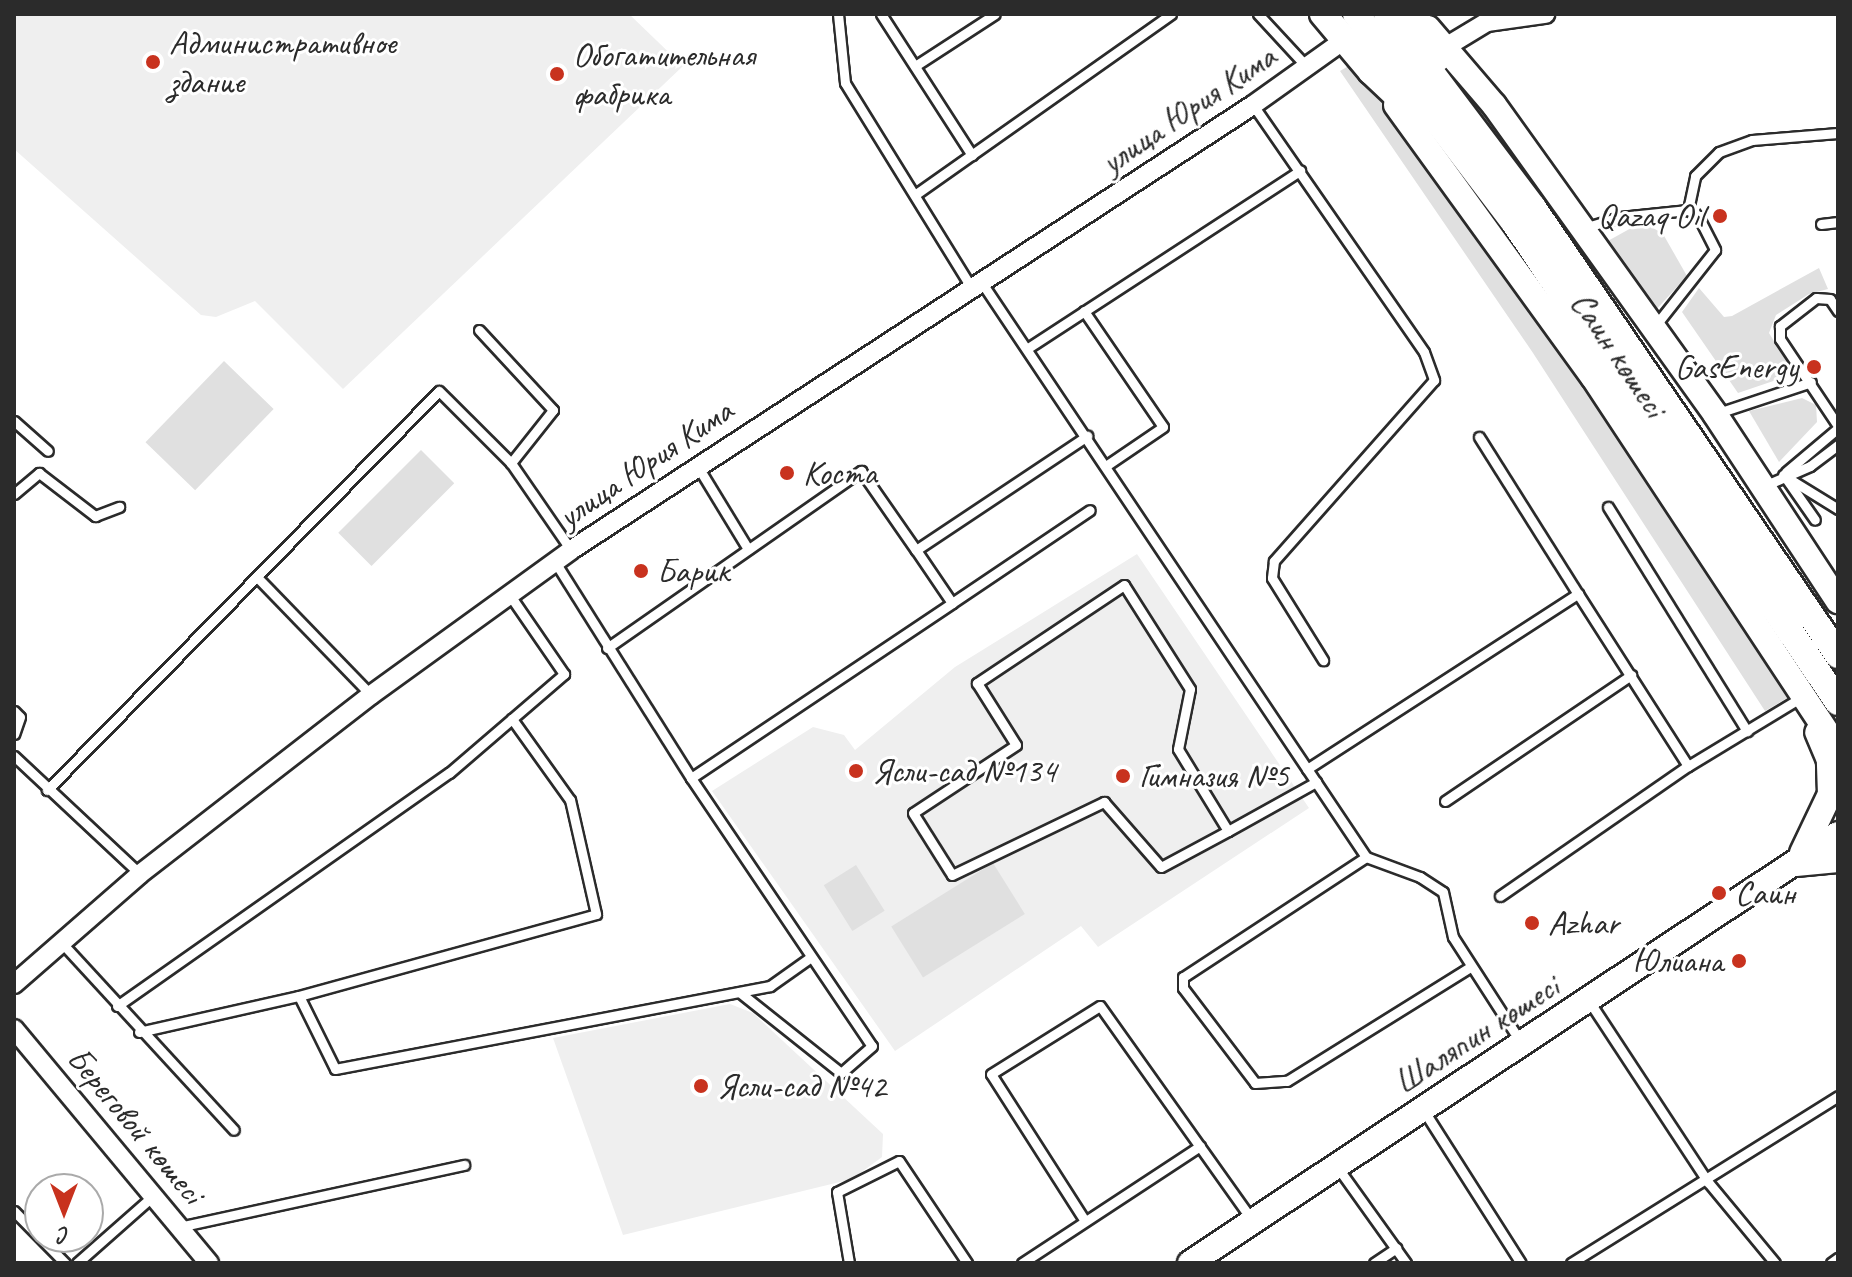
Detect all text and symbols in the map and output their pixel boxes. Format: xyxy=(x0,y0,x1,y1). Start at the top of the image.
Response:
place label: Административное здание xyxy=(169,22,396,102)
place label: Обогатительная фабрика xyxy=(573,34,755,114)
street label: улица Юрия Кима xyxy=(1093,36,1283,182)
marker: Административное здание xyxy=(144,53,162,71)
marker: Обогатительная фабрика xyxy=(548,65,566,83)
place label: Qazaq Oil xyxy=(1597,196,1704,236)
marker: Qazaq Oil xyxy=(1711,207,1729,225)
street label: Саин көшесі xyxy=(1562,284,1676,424)
place label: GasEnergy xyxy=(1675,347,1798,387)
marker: GasEnergy xyxy=(1805,358,1823,376)
street label: улица Юрия Кима xyxy=(550,390,740,536)
place label: Коста xyxy=(803,453,877,493)
marker: Коста xyxy=(778,464,796,482)
place label: Барик xyxy=(657,551,729,591)
marker: Барик xyxy=(632,562,650,580)
place label: Ясли-сад №134 xyxy=(872,751,1056,791)
place label: Гимназия №5 xyxy=(1139,756,1289,796)
marker: Ясли-сад №134 xyxy=(847,762,865,780)
marker: Гимназия №5 xyxy=(1114,767,1132,785)
place label: Саин xyxy=(1735,873,1795,913)
marker: Саин xyxy=(1710,884,1728,902)
place label: Azhar xyxy=(1548,903,1619,943)
marker: Azhar xyxy=(1523,914,1541,932)
place label: Юлиана xyxy=(1633,941,1723,981)
marker: Юлиана xyxy=(1730,952,1748,970)
street label: Шаляпин көшесі xyxy=(1386,966,1566,1102)
street label: Береговой көшесі xyxy=(59,1038,213,1212)
place label: Ясли-сад №42 xyxy=(717,1066,886,1106)
marker: Ясли-сад №42 xyxy=(692,1077,710,1095)
north arrow xyxy=(24,1173,104,1253)
text: С xyxy=(59,1221,69,1249)

